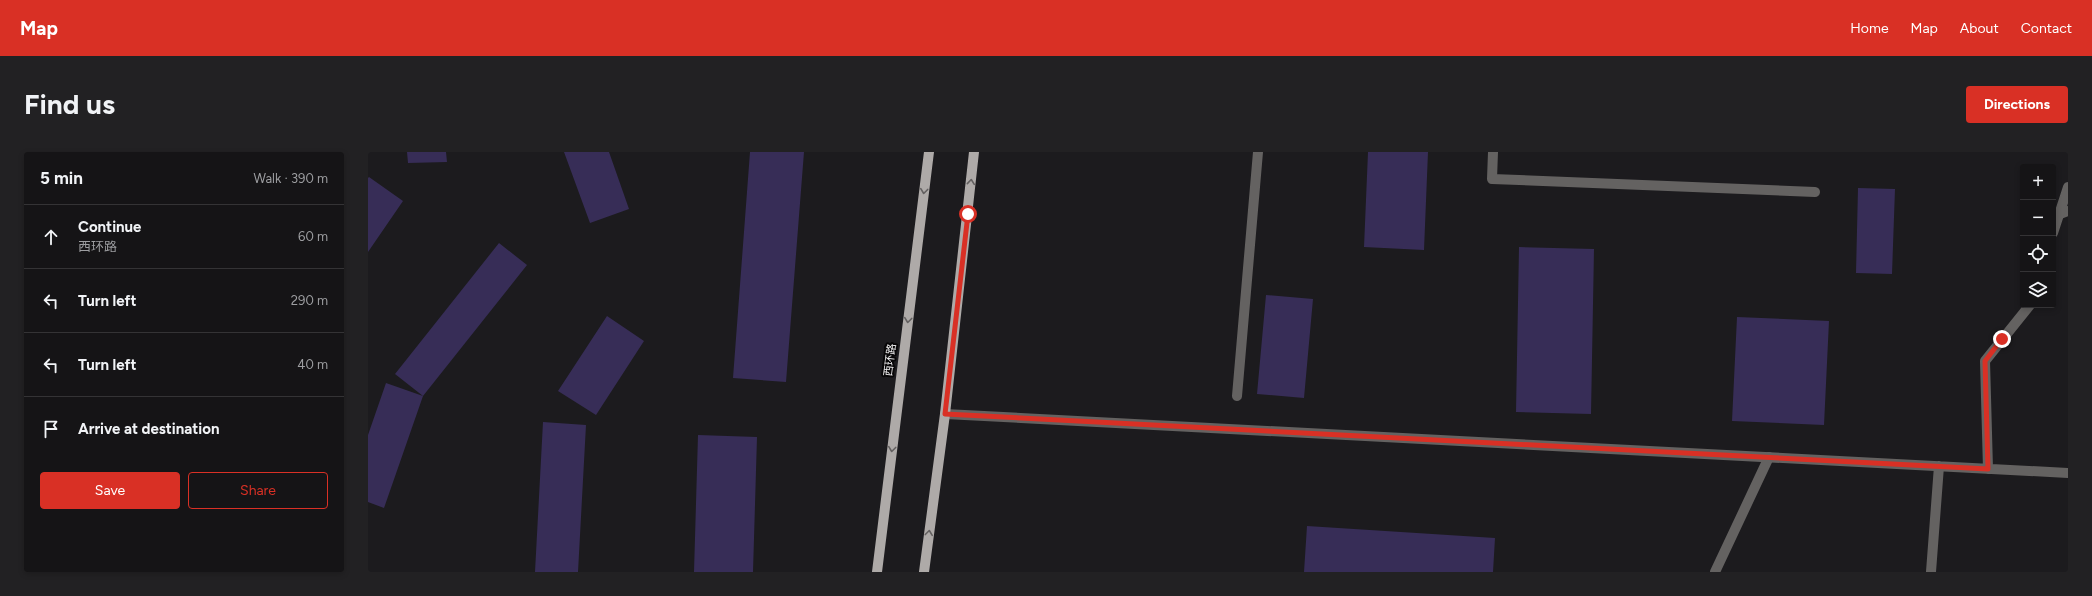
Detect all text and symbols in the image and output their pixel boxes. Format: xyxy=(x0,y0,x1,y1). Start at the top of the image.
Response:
text: Map xyxy=(20,17,58,40)
text: Home xyxy=(1850,20,1889,37)
text: Map xyxy=(1911,20,1938,37)
text: About xyxy=(1960,20,1999,37)
text: Contact xyxy=(2021,20,2072,37)
button: Directions xyxy=(1966,86,2068,123)
text: Find us xyxy=(24,87,115,121)
map controls xyxy=(2020,164,2056,308)
button: + xyxy=(2020,164,2056,200)
text: 5 min xyxy=(40,168,83,188)
text: Walk · 390 m xyxy=(253,171,328,186)
one-way arrow xyxy=(966,179,975,185)
one-way arrow xyxy=(920,188,929,194)
button: − xyxy=(2020,200,2056,236)
route start xyxy=(959,205,977,223)
text: Continue xyxy=(78,218,141,236)
icon: ahead xyxy=(40,226,62,248)
text: 60 m xyxy=(298,229,328,244)
button: locate xyxy=(2020,236,2056,272)
text: 西环路 xyxy=(78,239,117,254)
button: layers xyxy=(2020,272,2056,308)
icon: left xyxy=(40,290,62,312)
text: Turn left xyxy=(78,292,136,310)
text: 290 m xyxy=(291,293,328,308)
one-way arrow xyxy=(904,317,913,323)
route end xyxy=(1993,330,2011,348)
street label: 西环路 xyxy=(882,343,898,377)
icon: left xyxy=(40,354,62,376)
text: Turn left xyxy=(78,356,136,374)
text: 40 m xyxy=(297,357,328,372)
icon: arrive xyxy=(40,418,62,440)
text: Arrive at destination xyxy=(78,420,219,438)
one-way arrow xyxy=(888,446,897,452)
button: Save xyxy=(40,472,180,509)
button: Share xyxy=(188,472,328,509)
one-way arrow xyxy=(924,530,933,536)

